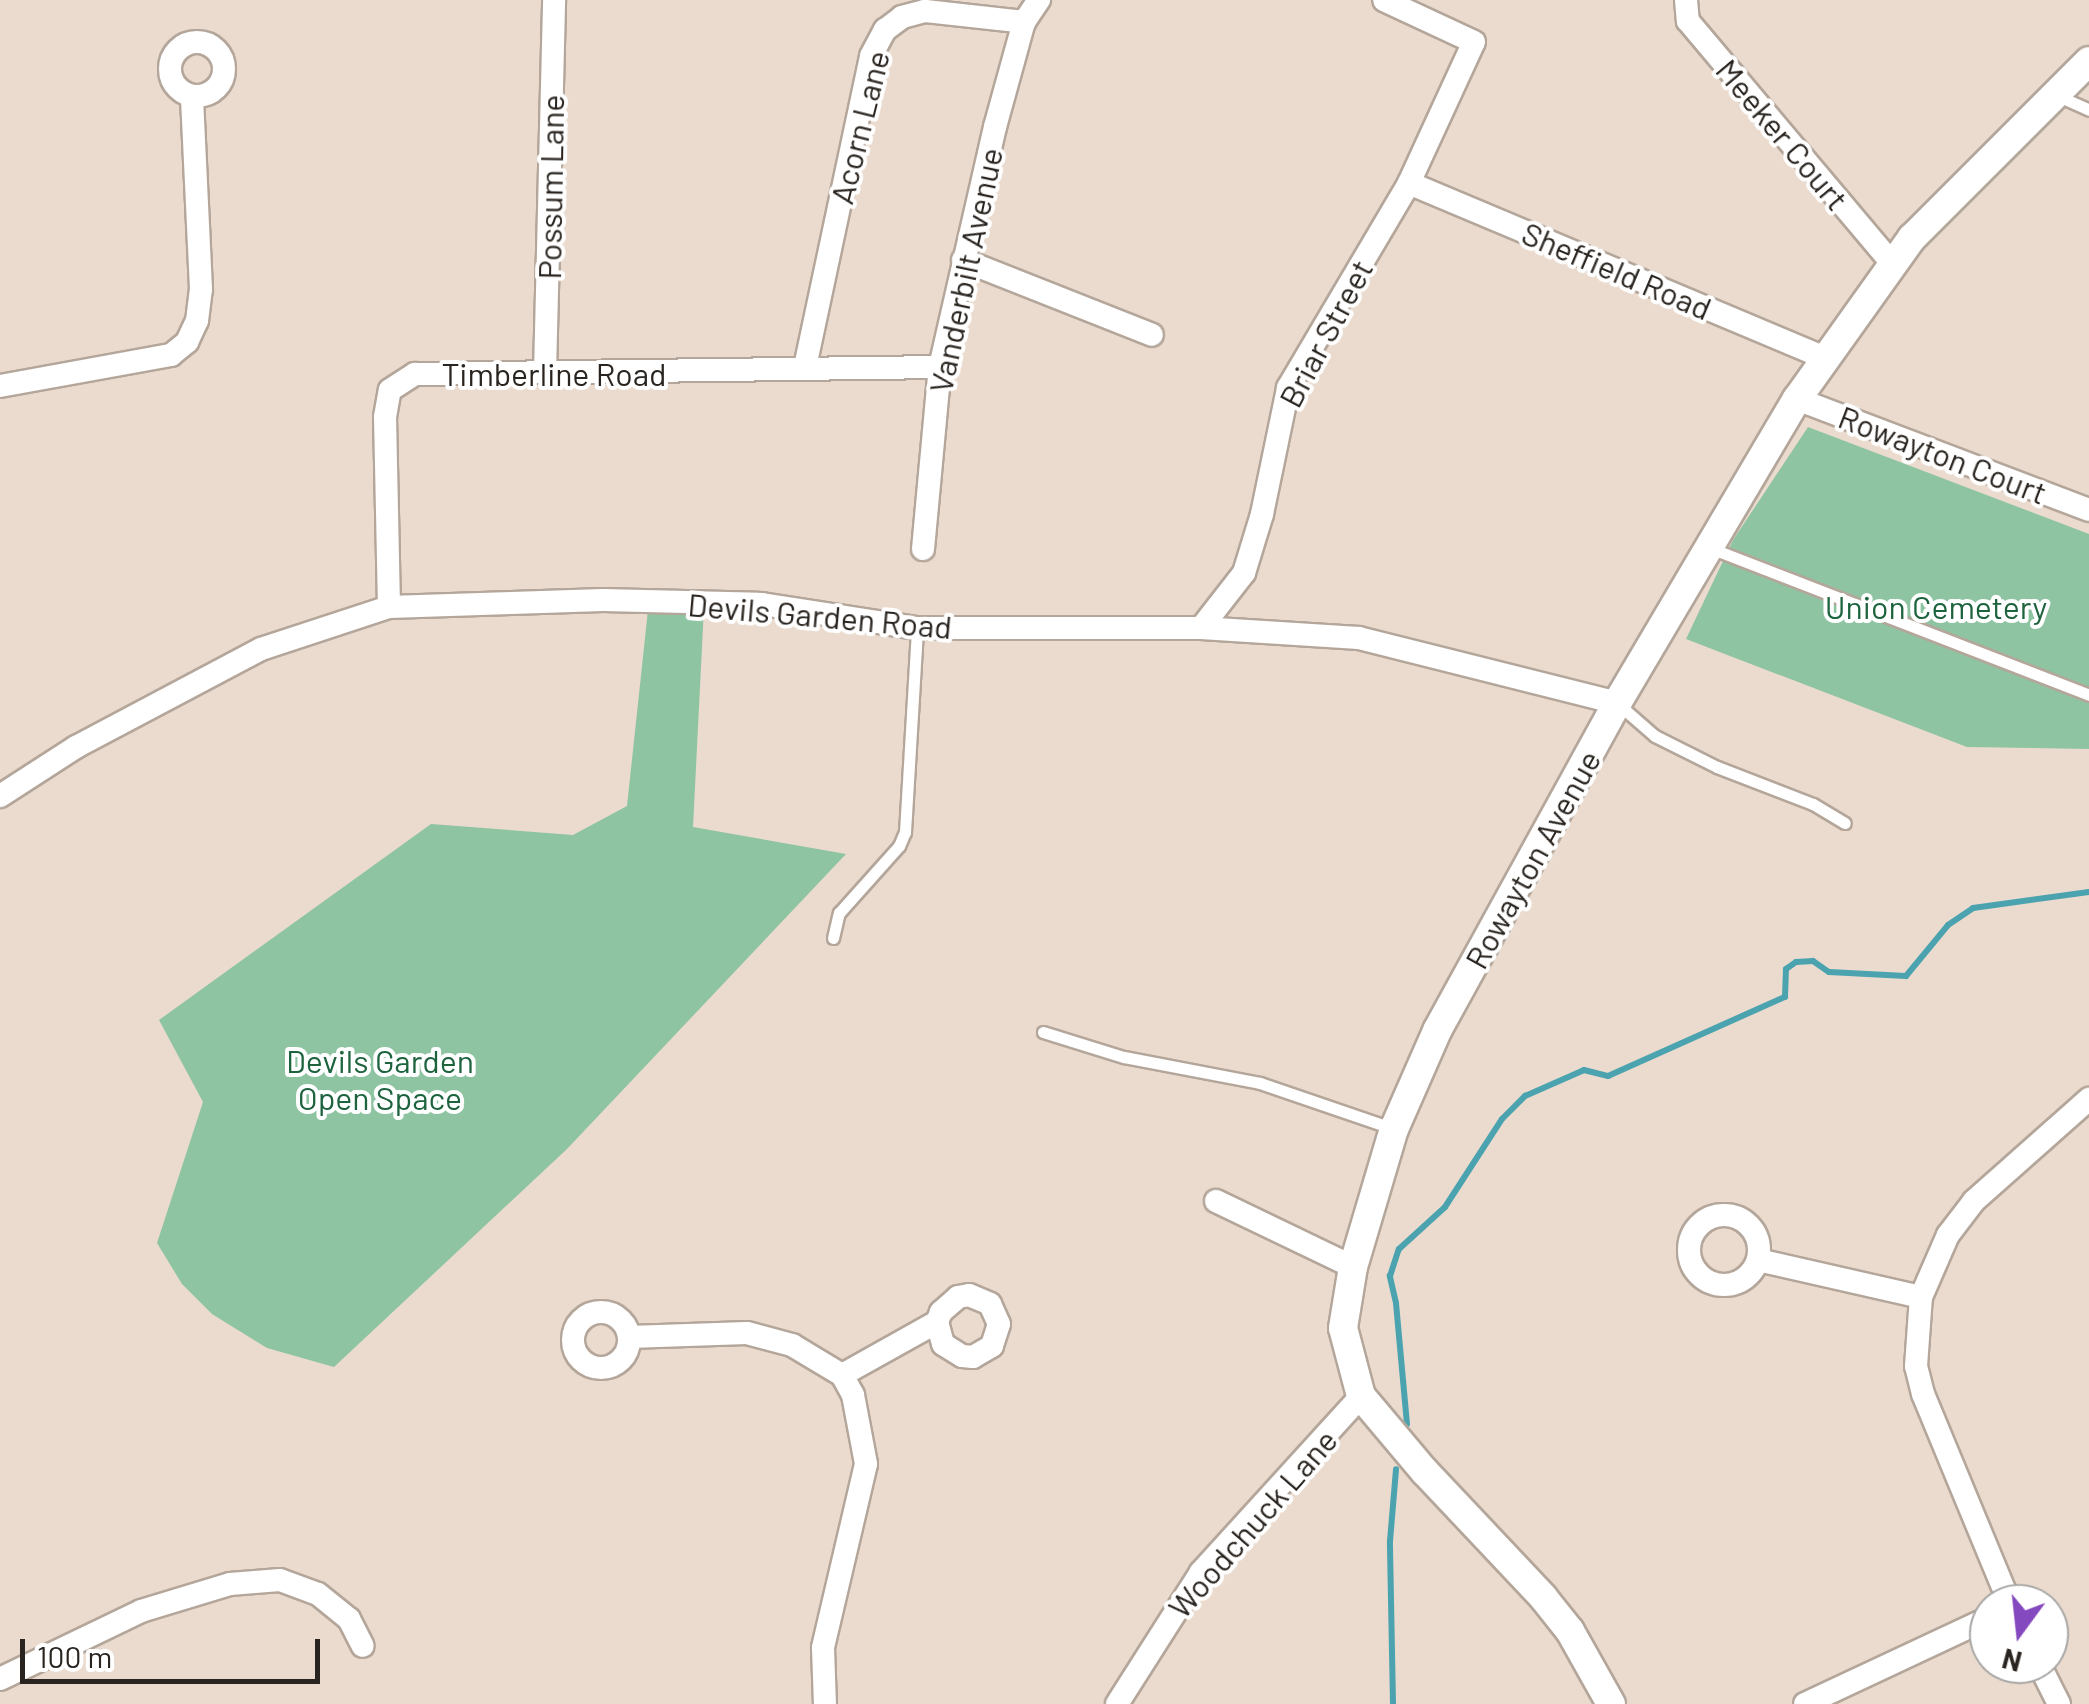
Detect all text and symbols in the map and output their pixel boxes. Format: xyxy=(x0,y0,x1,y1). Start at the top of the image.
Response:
street label: Acorn Lane xyxy=(821,46,897,208)
street label: Meeker Court xyxy=(1709,51,1857,217)
street label: Possum Lane xyxy=(529,94,571,280)
street label: Vanderbilt Avenue xyxy=(920,144,1010,396)
street label: Sheffield Road xyxy=(1517,213,1717,327)
street label: Briar Street xyxy=(1270,253,1380,413)
street label: Timberline Road xyxy=(441,354,667,392)
street label: Rowayton Court xyxy=(1833,397,2053,511)
street label: Devils Garden Road xyxy=(686,584,954,646)
park label: Union Cemetery xyxy=(1825,587,2047,625)
street label: Rowayton Avenue xyxy=(1456,743,1608,975)
park label: Devils Garden Open Space xyxy=(286,1042,474,1117)
street label: Woodchuck Lane xyxy=(1160,1421,1344,1625)
north arrow xyxy=(1969,1584,2069,1684)
scale bar xyxy=(25,1619,325,1681)
text: 100 m xyxy=(37,1638,112,1674)
text: N xyxy=(1998,1642,2025,1680)

